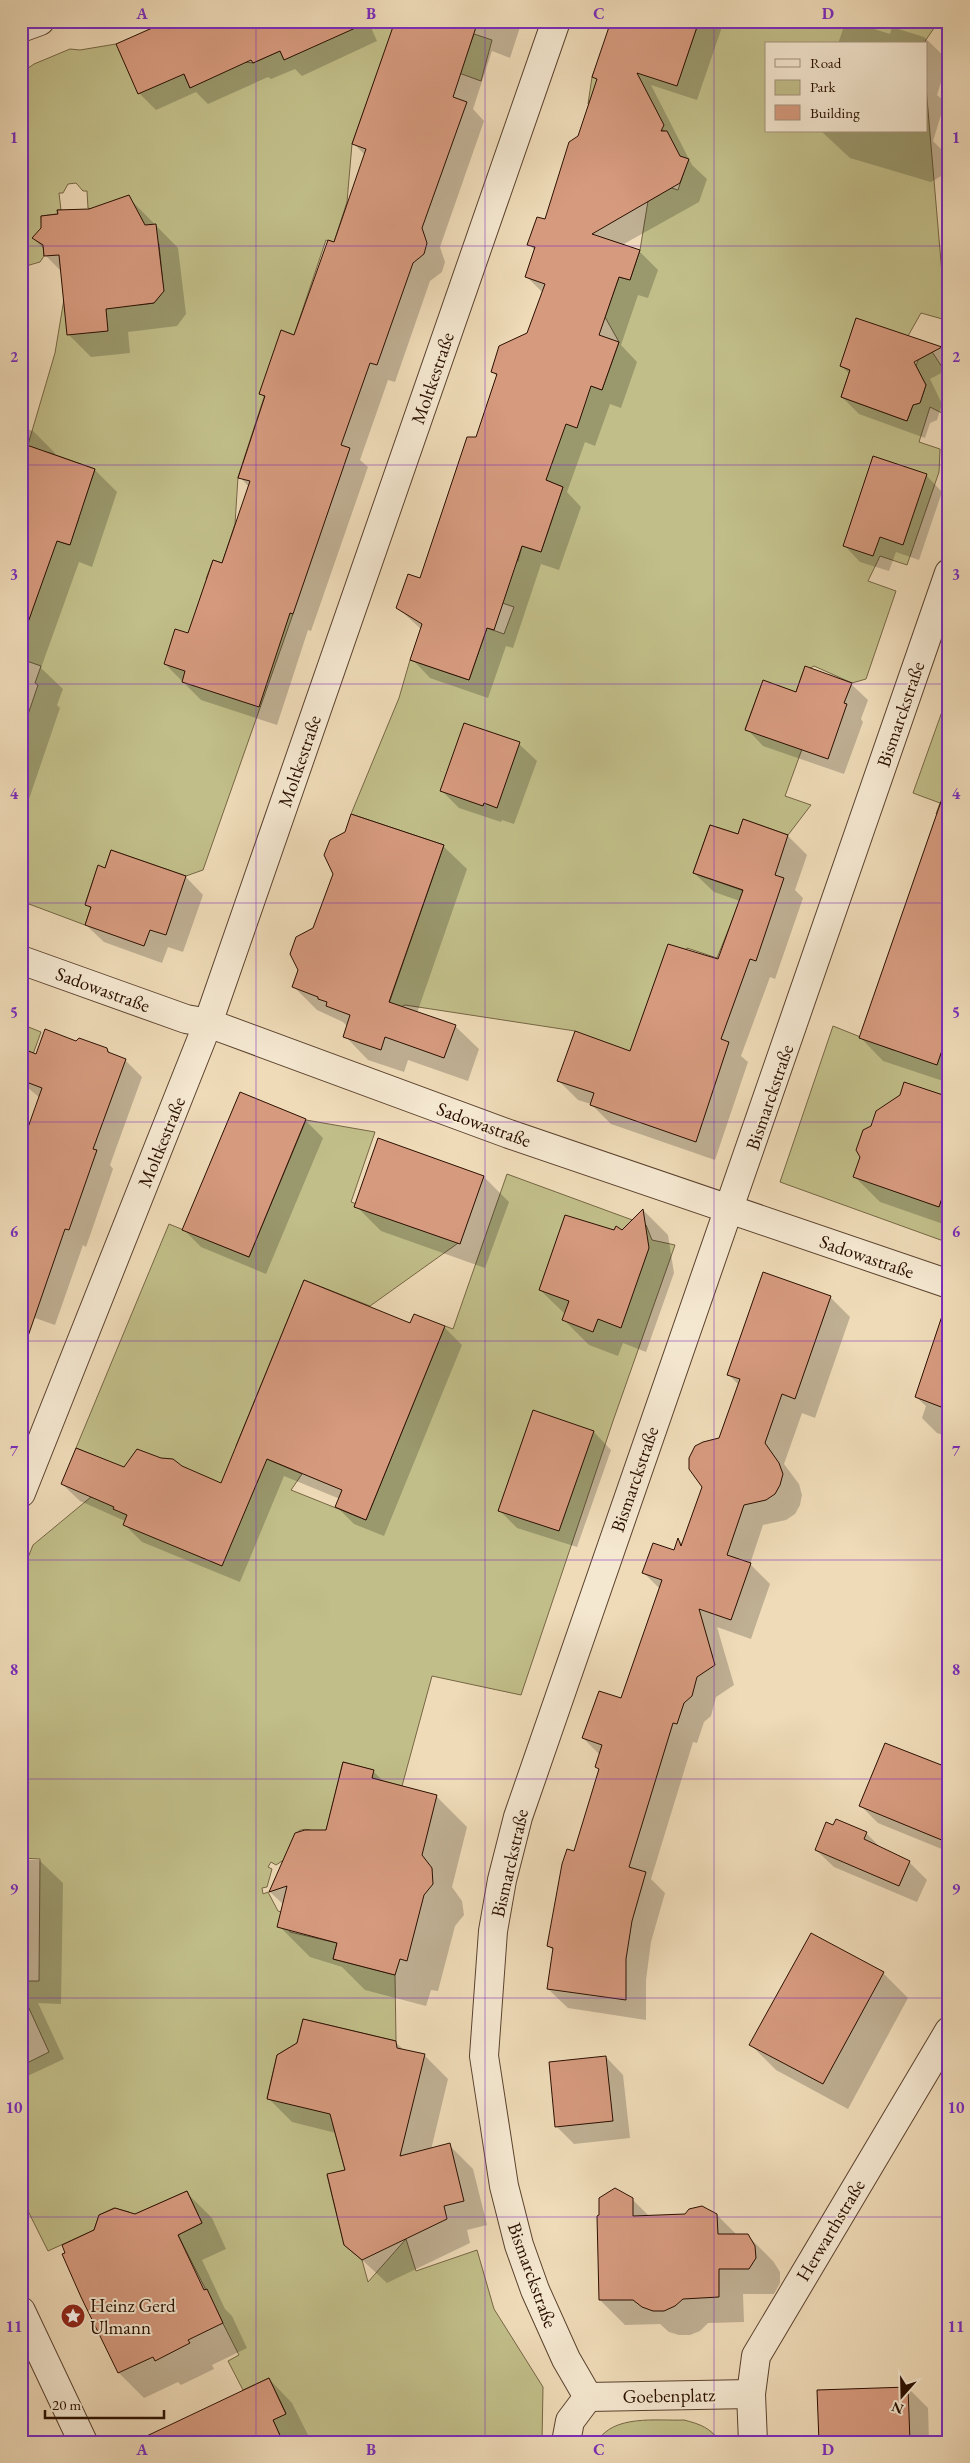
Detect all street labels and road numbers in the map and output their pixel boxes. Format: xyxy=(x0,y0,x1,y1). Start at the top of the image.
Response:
street label: Moltkestraße xyxy=(405,329,460,427)
street label: Bismarckstraße xyxy=(871,658,930,770)
street label: Moltkestraße xyxy=(272,712,327,810)
street label: Sadowastraße xyxy=(52,961,153,1018)
street label: Bismarckstraße xyxy=(740,1041,799,1153)
street label: Moltkestraße xyxy=(132,1093,191,1191)
street label: Sadowastraße xyxy=(433,1096,534,1153)
street label: Sadowastraße xyxy=(816,1229,917,1284)
street label: Bismarckstraße xyxy=(605,1423,664,1535)
street label: Bismarckstraße xyxy=(485,1807,534,1920)
street label: Herwarthstraße xyxy=(790,2175,871,2286)
street label: Bismarckstraße xyxy=(502,2219,563,2331)
street label: Goebenplatz xyxy=(622,2382,716,2409)

